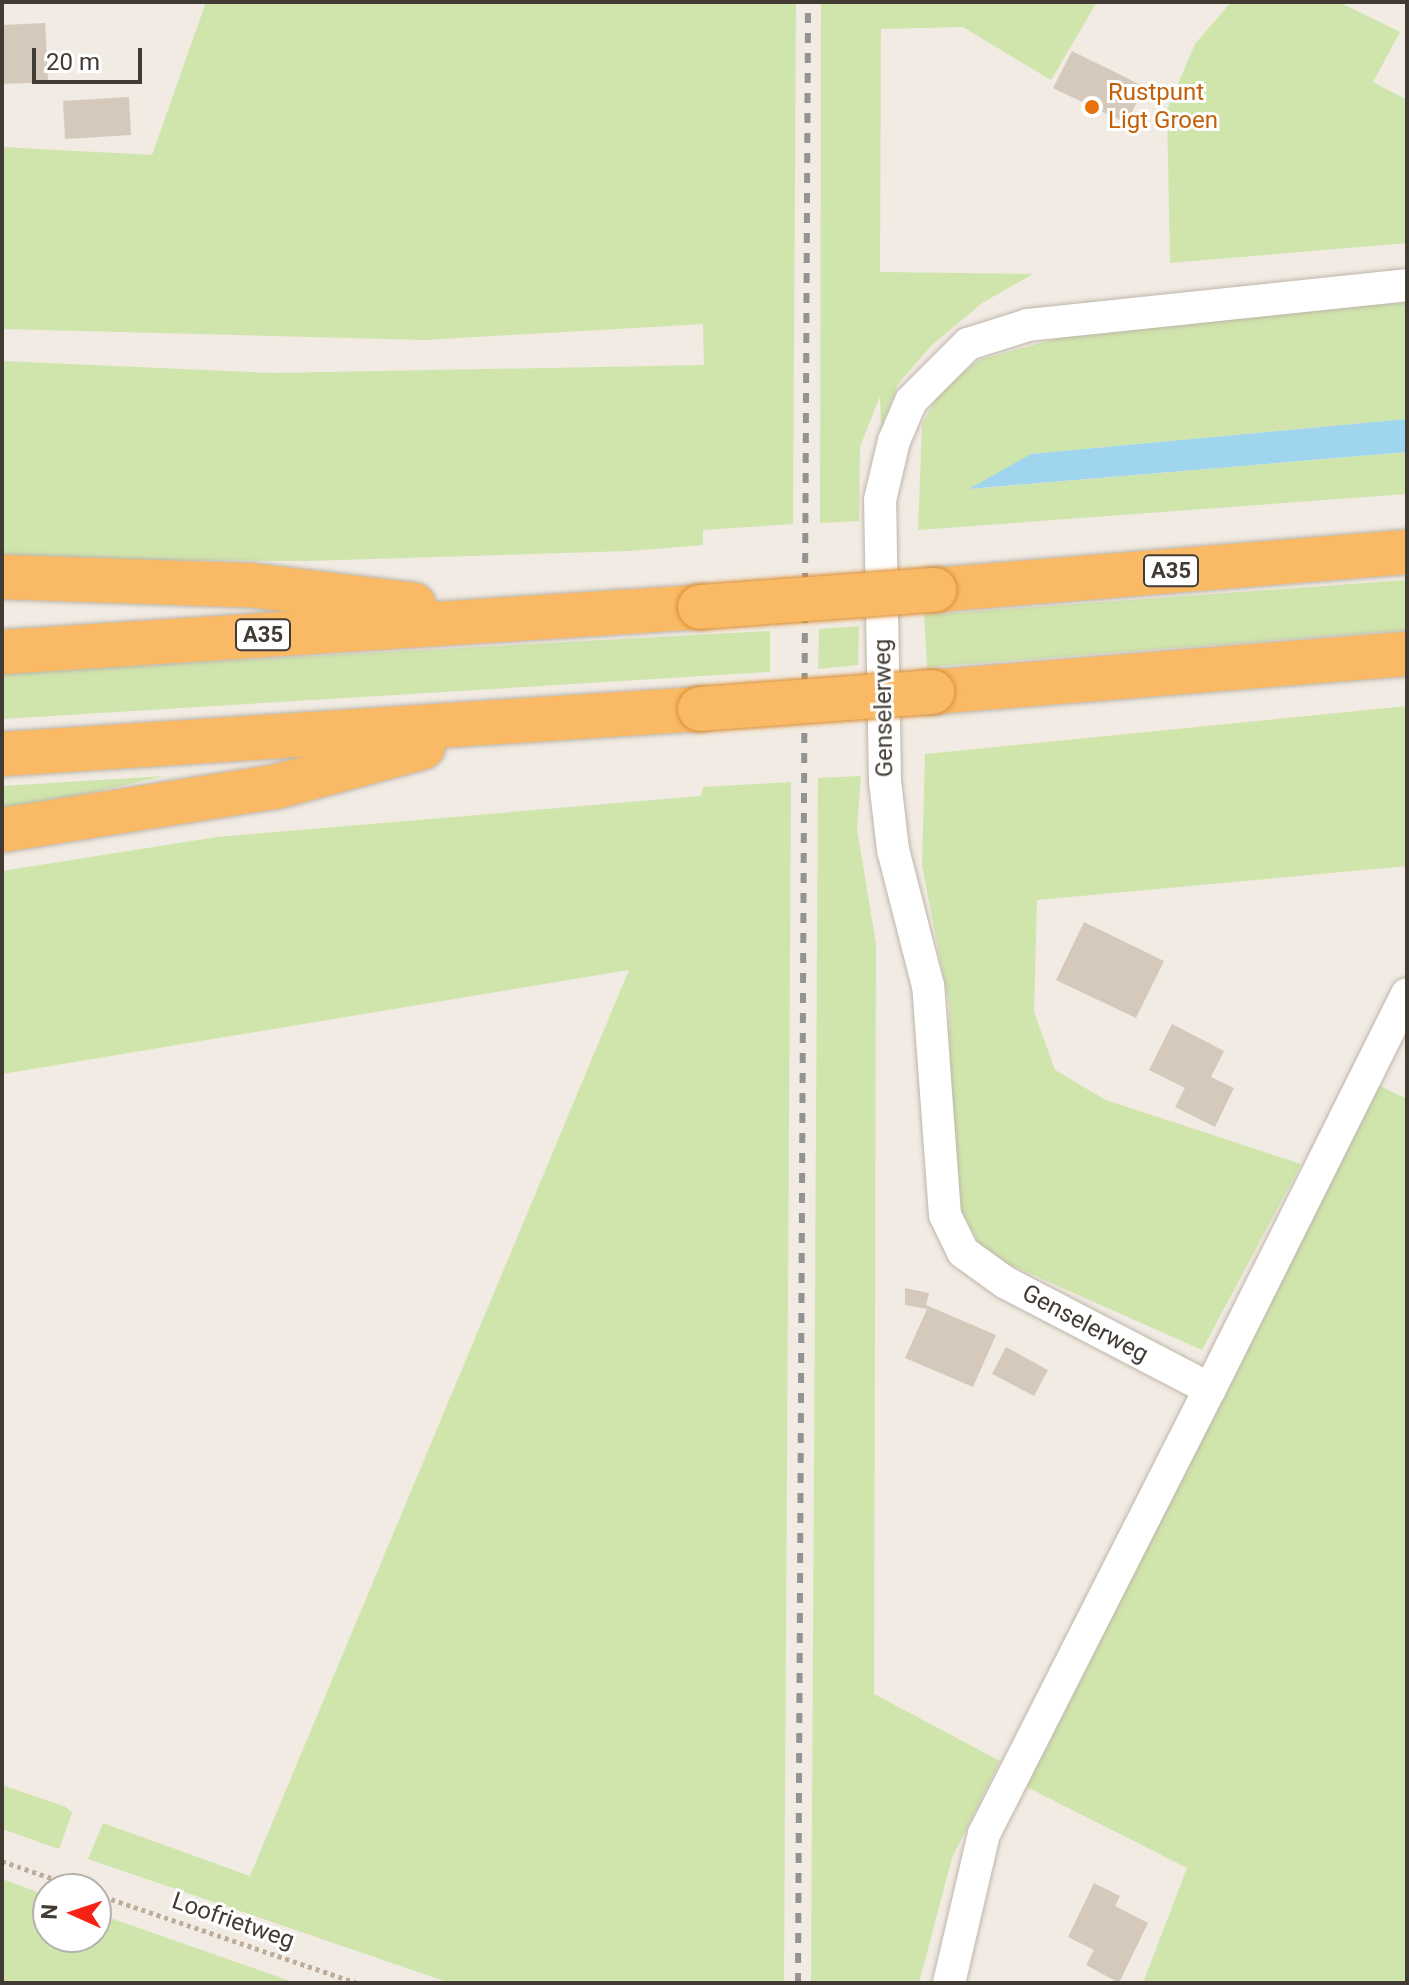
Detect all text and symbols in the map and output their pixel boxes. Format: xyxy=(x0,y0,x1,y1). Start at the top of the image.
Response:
scale bar xyxy=(36,32,146,82)
text: 20 m xyxy=(46,48,100,76)
place label: Rustpunt Ligt Groen xyxy=(1108,79,1218,135)
marker: Rustpunt Ligt Groen xyxy=(1083,98,1101,116)
road number: A35 xyxy=(1141,553,1201,589)
road number: A35 xyxy=(233,617,293,653)
street label: Genselerweg xyxy=(868,638,900,778)
street label: Genselerweg xyxy=(1017,1279,1153,1369)
north arrow xyxy=(32,1873,112,1953)
street label: Loofrietweg xyxy=(168,1887,298,1955)
text: N xyxy=(37,1903,62,1920)

